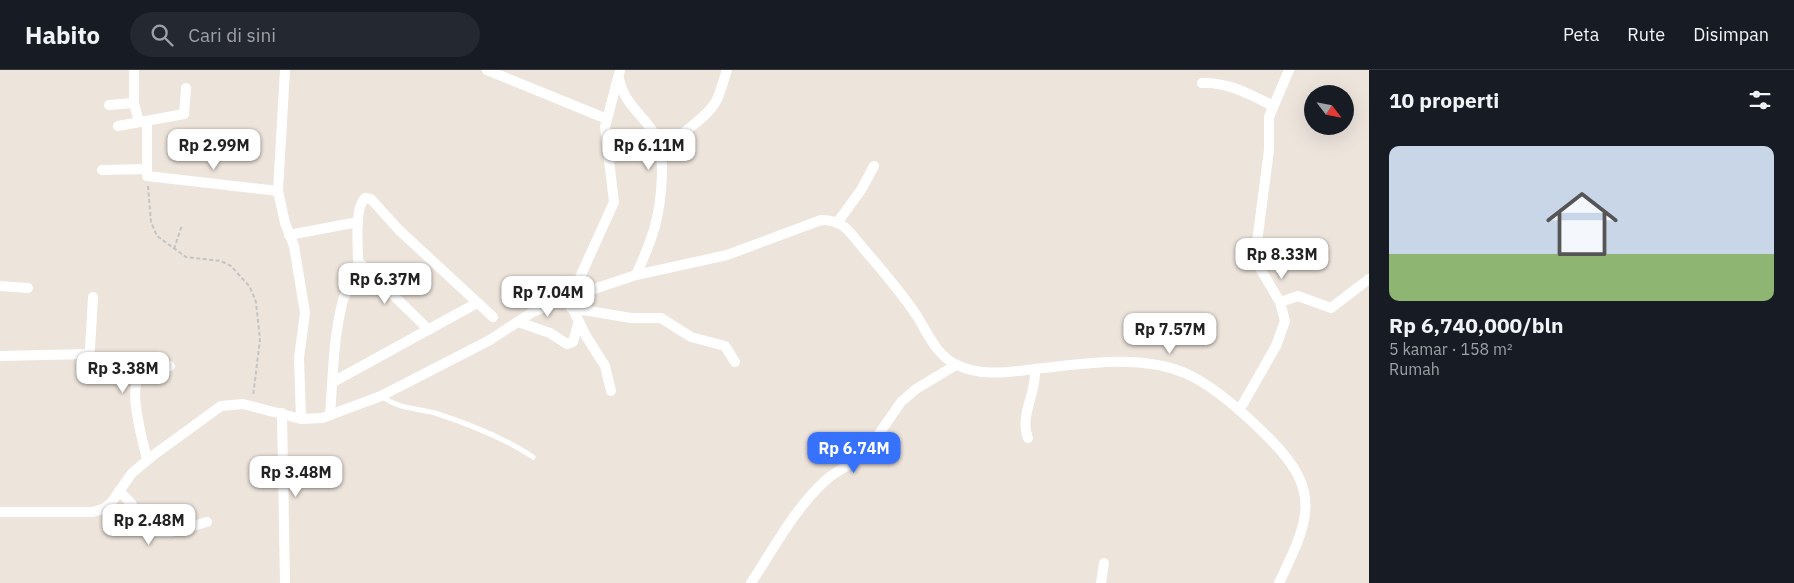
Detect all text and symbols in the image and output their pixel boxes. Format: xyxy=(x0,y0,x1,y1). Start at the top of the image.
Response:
search box xyxy=(130,12,480,57)
text: Habito xyxy=(25,19,100,51)
icon: search xyxy=(148,21,176,49)
text: Cari di sini xyxy=(188,23,276,47)
text: Peta xyxy=(1563,23,1599,46)
text: Rute xyxy=(1627,23,1665,46)
text: Disimpan xyxy=(1693,23,1769,46)
north arrow xyxy=(1304,85,1354,135)
map controls xyxy=(1304,85,1354,135)
text: 10 properti xyxy=(1389,86,1499,114)
icon: filters xyxy=(1746,86,1774,114)
pin: Rp 2.99M xyxy=(162,128,266,171)
pin: Rp 6.11M xyxy=(597,128,701,171)
text: Rp 2.99M xyxy=(178,135,250,155)
text: Rp 6.11M xyxy=(613,135,685,155)
icon: home xyxy=(1537,179,1627,269)
pin: Rp 8.33M xyxy=(1230,238,1334,280)
text: Rp 8.33M xyxy=(1246,244,1318,264)
pin: Rp 6.37M xyxy=(333,262,437,305)
text: Rp 6.37M xyxy=(349,269,421,289)
pin: Rp 7.04M xyxy=(496,276,600,318)
text: Rp 7.04M xyxy=(512,282,584,302)
text: Rp 6,740,000/bln xyxy=(1389,311,1563,339)
pin: Rp 7.57M xyxy=(1118,312,1222,355)
text: Rp 7.57M xyxy=(1134,319,1206,339)
text: 5 kamar · 158 m² xyxy=(1389,339,1513,359)
pin: Rp 3.38M xyxy=(71,352,175,394)
text: Rp 3.38M xyxy=(87,358,159,378)
text: Rumah xyxy=(1389,359,1440,379)
pin: Rp 6.74M xyxy=(802,432,906,474)
text: Rp 6.74M xyxy=(818,438,890,458)
pin: Rp 3.48M xyxy=(244,456,348,498)
text: Rp 3.48M xyxy=(260,462,332,482)
pin: Rp 2.48M xyxy=(97,504,201,546)
text: Rp 2.48M xyxy=(113,510,185,530)

